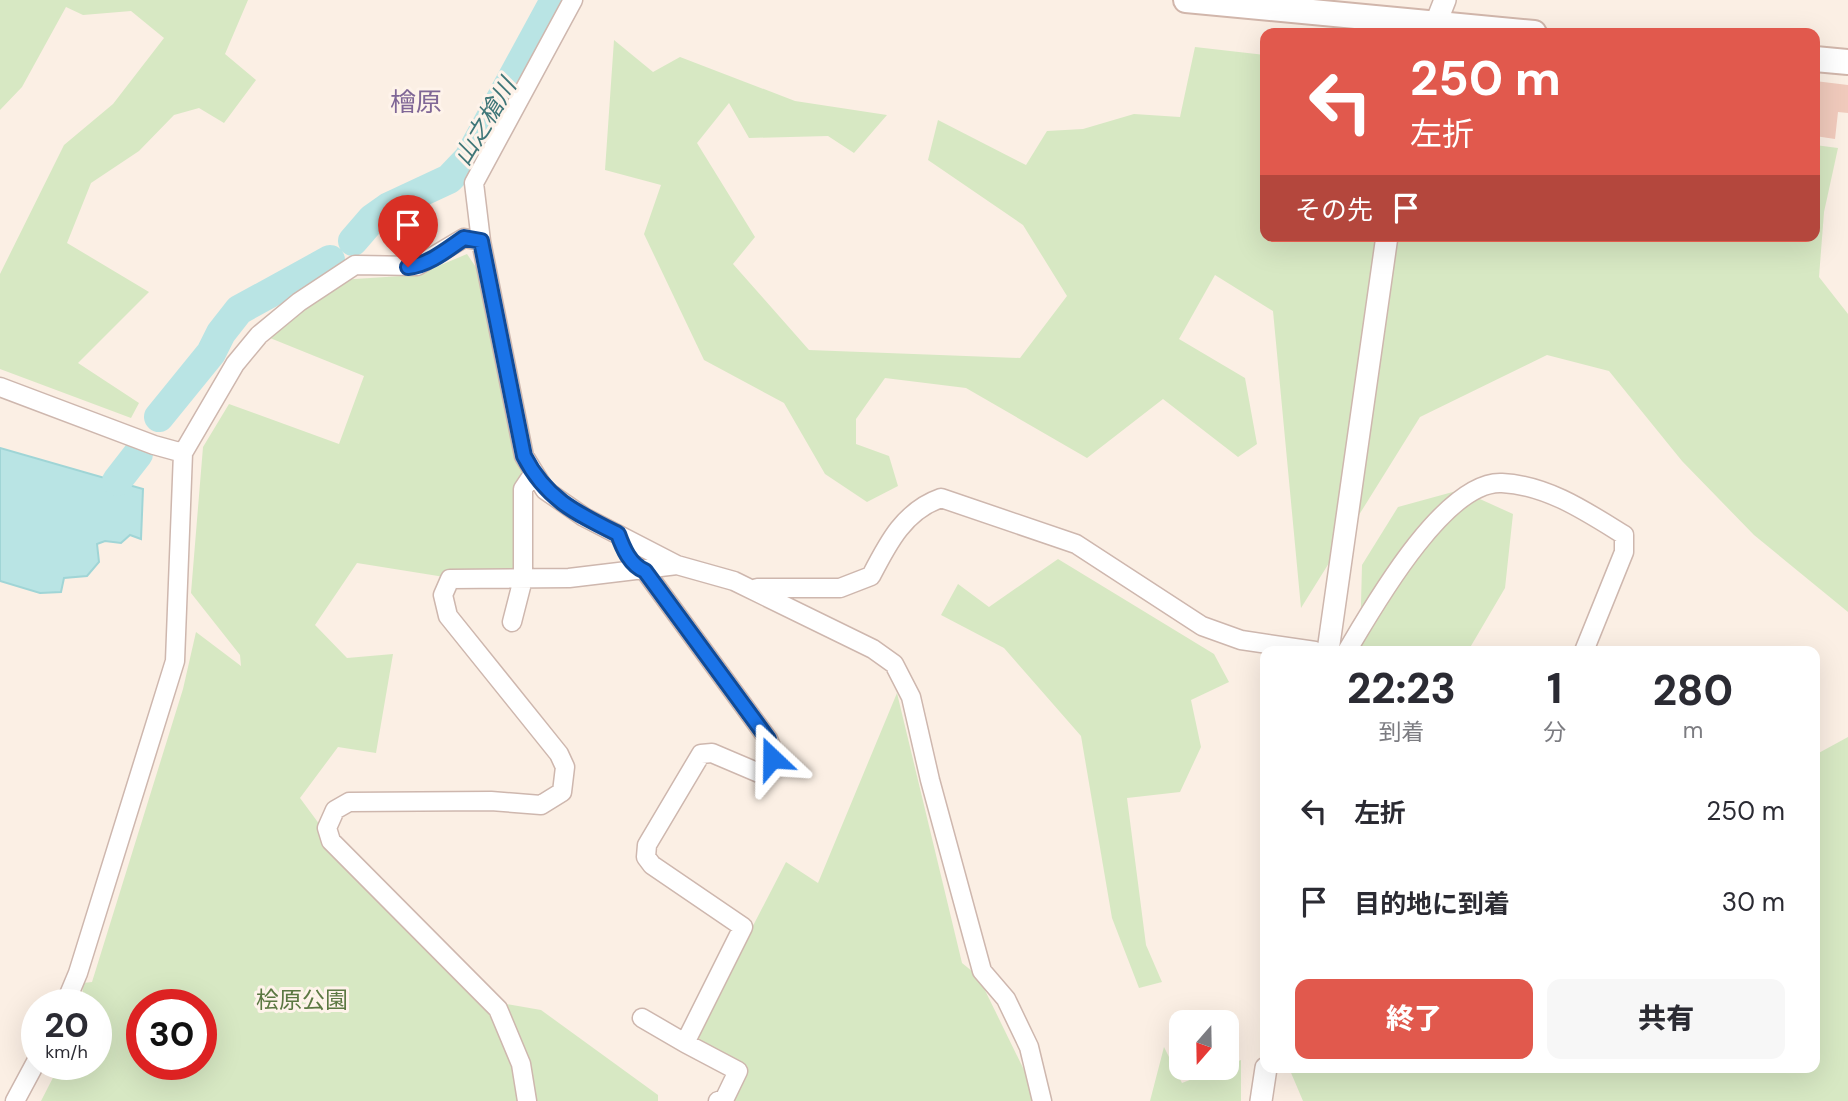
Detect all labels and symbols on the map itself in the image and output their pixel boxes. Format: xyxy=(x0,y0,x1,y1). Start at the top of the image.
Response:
water label: 山之槍川 xyxy=(447,70,524,171)
district label: 檜原 xyxy=(390,85,442,119)
pin xyxy=(378,195,438,267)
position arrow xyxy=(735,721,809,795)
park label: 桧原公園 xyxy=(256,985,348,1015)
speed limit sign: 30 xyxy=(126,989,217,1080)
north arrow xyxy=(1169,1010,1239,1080)

